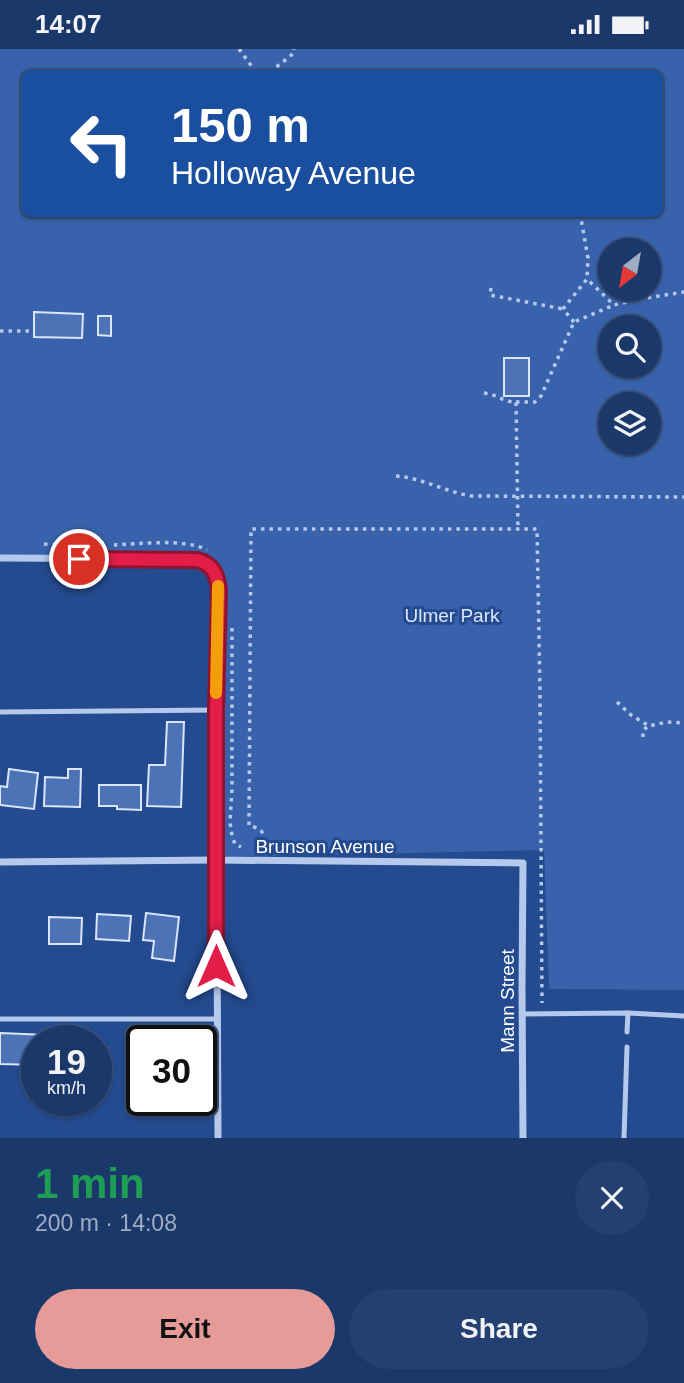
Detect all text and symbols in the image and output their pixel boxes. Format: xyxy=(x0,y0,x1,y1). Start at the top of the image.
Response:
text: 14:07 xyxy=(35,9,102,39)
icon: left xyxy=(56,98,147,189)
text: 150 m xyxy=(171,98,310,152)
text: Holloway Avenue xyxy=(171,155,416,191)
north arrow xyxy=(598,238,662,301)
map controls xyxy=(598,238,661,455)
button: search xyxy=(598,315,661,378)
button: layers xyxy=(598,392,661,455)
pin xyxy=(49,529,109,589)
icon: arrive xyxy=(60,540,98,578)
park label: Ulmer Park xyxy=(404,605,500,626)
street label: Brunson Avenue xyxy=(255,836,395,857)
position arrow xyxy=(179,929,253,1003)
street label: Mann Street xyxy=(497,949,518,1053)
speed limit sign: 30 xyxy=(126,1025,217,1116)
text: 19 xyxy=(47,1042,86,1081)
text: km/h xyxy=(47,1078,86,1098)
text: 1 min xyxy=(35,1160,145,1207)
button: close xyxy=(575,1161,649,1235)
text: 200 m · 14:08 xyxy=(35,1210,177,1236)
button: Exit xyxy=(35,1289,335,1369)
button: Share xyxy=(349,1289,649,1369)

